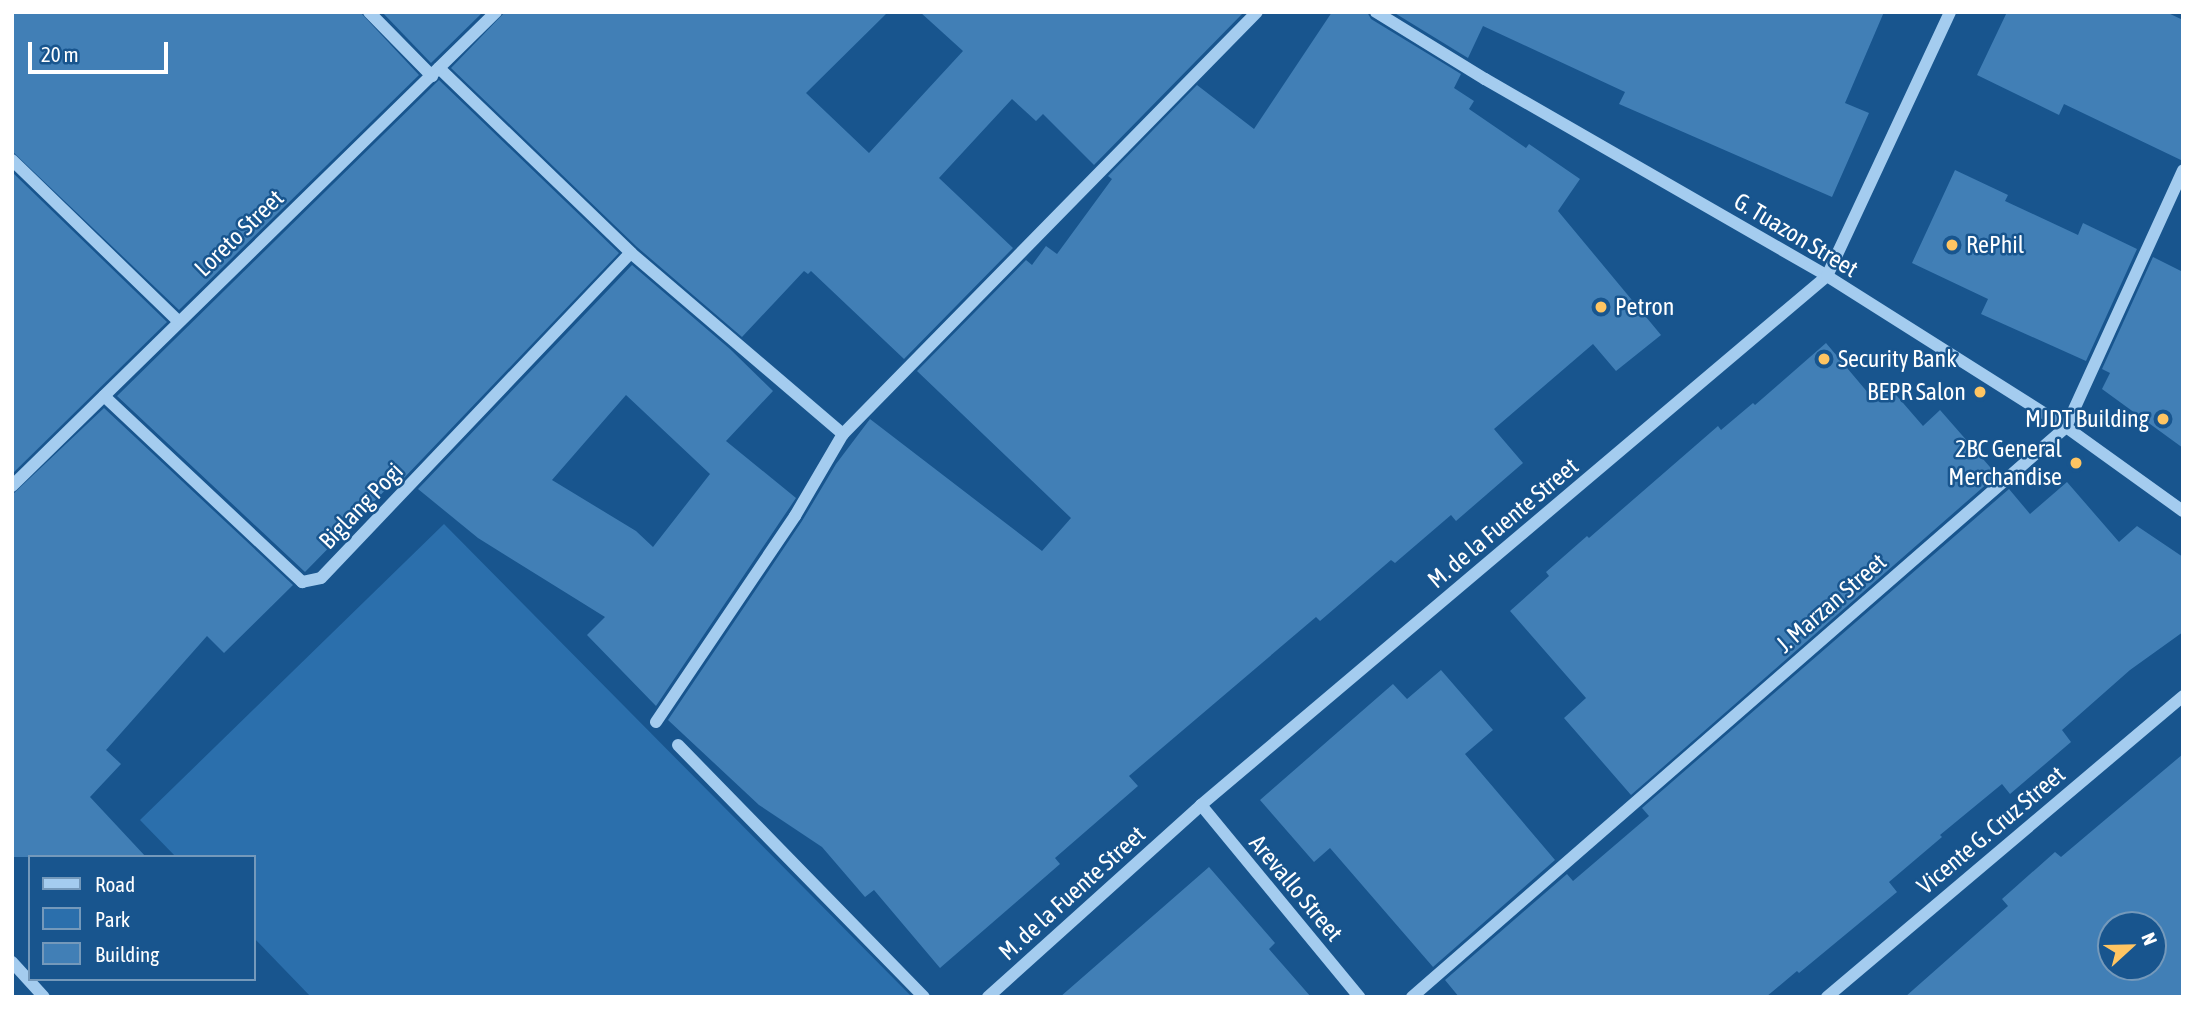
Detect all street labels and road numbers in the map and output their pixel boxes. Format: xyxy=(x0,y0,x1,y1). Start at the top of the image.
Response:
street label: Loreto Street xyxy=(189,184,289,282)
street label: G. Tuazon Street xyxy=(1729,187,1863,283)
street label: M. de la Fuente Street xyxy=(1422,452,1584,594)
street label: Biglang Pogi xyxy=(313,457,409,555)
street label: J. Marzan Street xyxy=(1770,547,1892,659)
street label: Vicente G. Cruz Street xyxy=(1911,760,2071,900)
street label: M. de la Fuente Street xyxy=(993,820,1151,966)
street label: Arevallo Street xyxy=(1243,829,1349,947)

